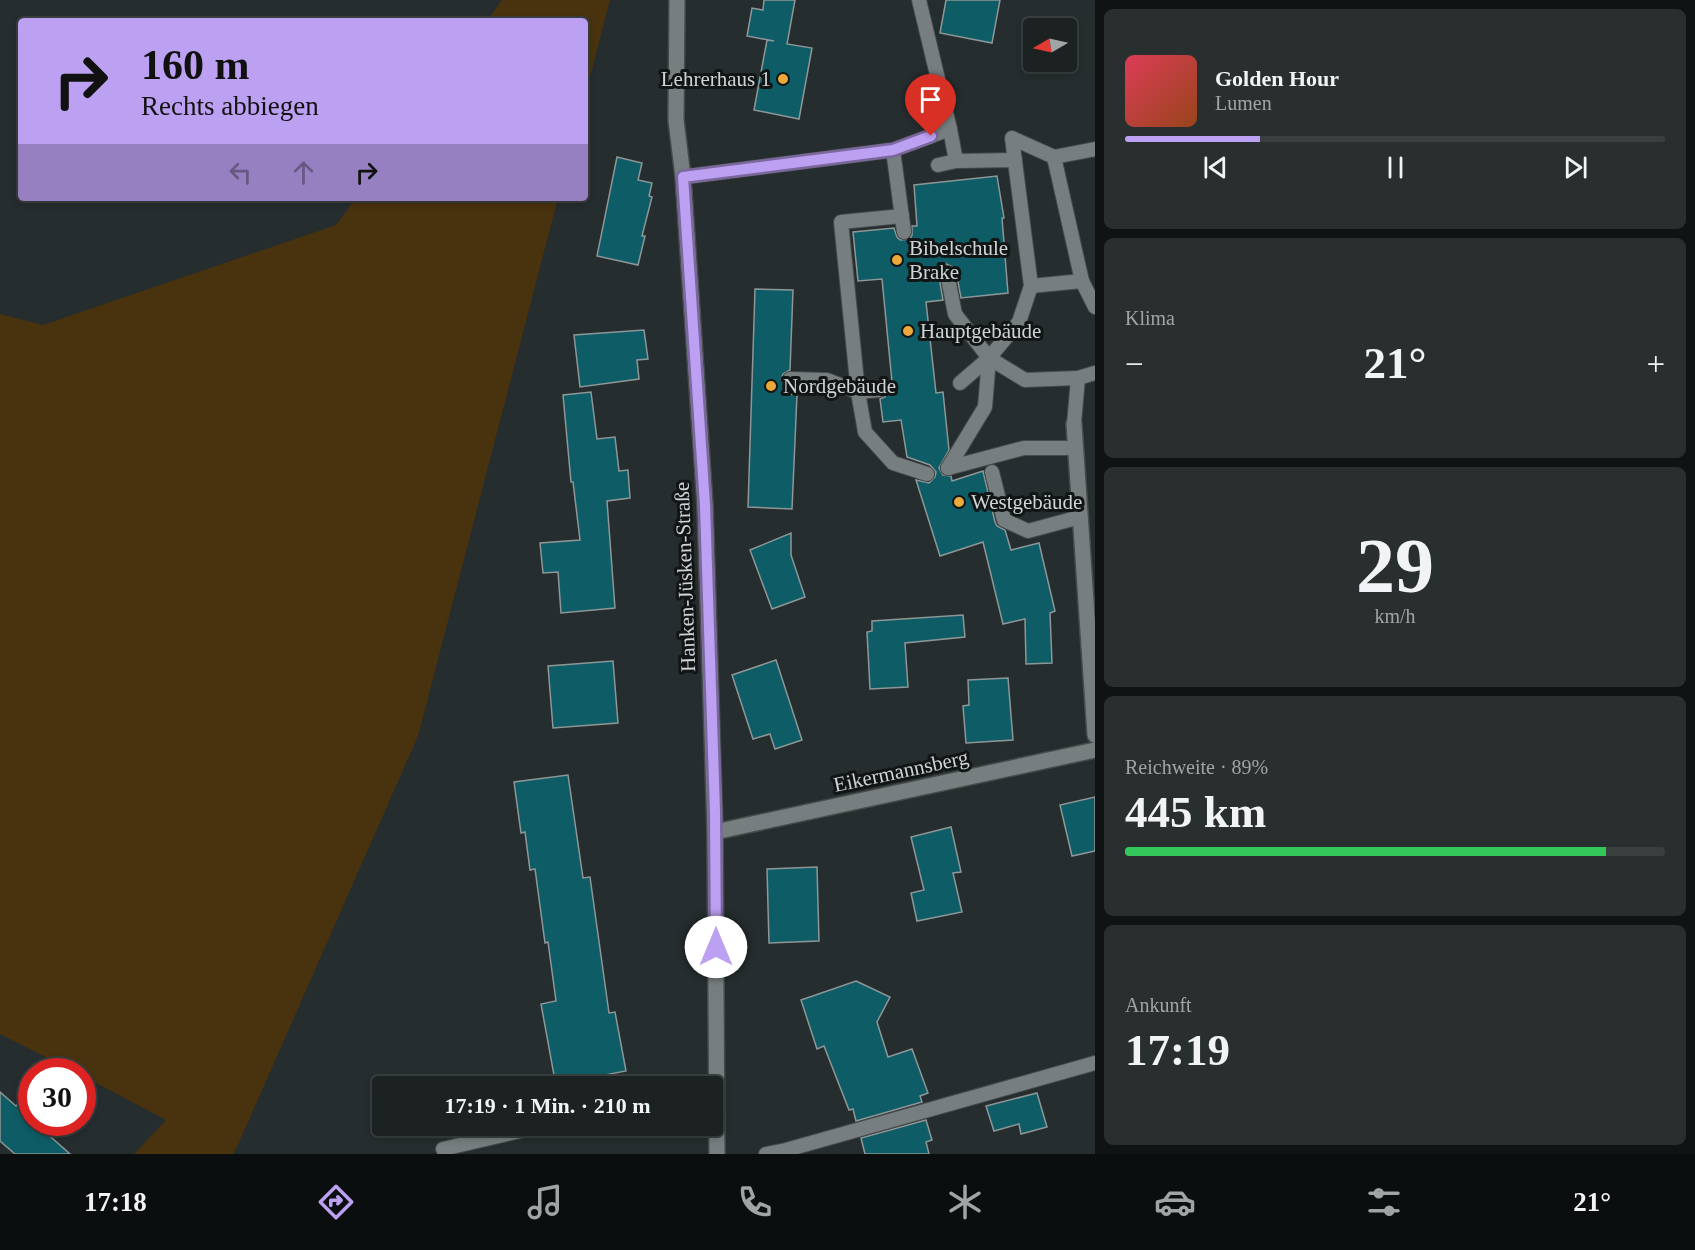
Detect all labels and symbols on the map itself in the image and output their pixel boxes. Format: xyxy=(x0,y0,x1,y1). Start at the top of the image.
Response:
north arrow xyxy=(1023,18,1077,72)
place label: Lehrerhaus 1 xyxy=(661,67,771,91)
marker: Lehrerhaus 1 xyxy=(776,72,790,86)
pin xyxy=(905,74,956,136)
place label: Bibelschule Brake xyxy=(909,236,1008,284)
marker: Bibelschule Brake xyxy=(890,253,904,267)
place label: Hauptgebäude xyxy=(920,319,1041,343)
marker: Hauptgebäude xyxy=(901,324,915,338)
place label: Nordgebäude xyxy=(783,374,896,398)
marker: Nordgebäude xyxy=(764,379,778,393)
street label: Hanken-Jüsken-Straße xyxy=(670,482,700,672)
place label: Westgebäude xyxy=(971,490,1082,514)
marker: Westgebäude xyxy=(952,495,966,509)
street label: Eikermannsberg xyxy=(831,745,971,797)
position arrow xyxy=(684,915,748,979)
speed limit sign: 30 xyxy=(18,1058,96,1136)

